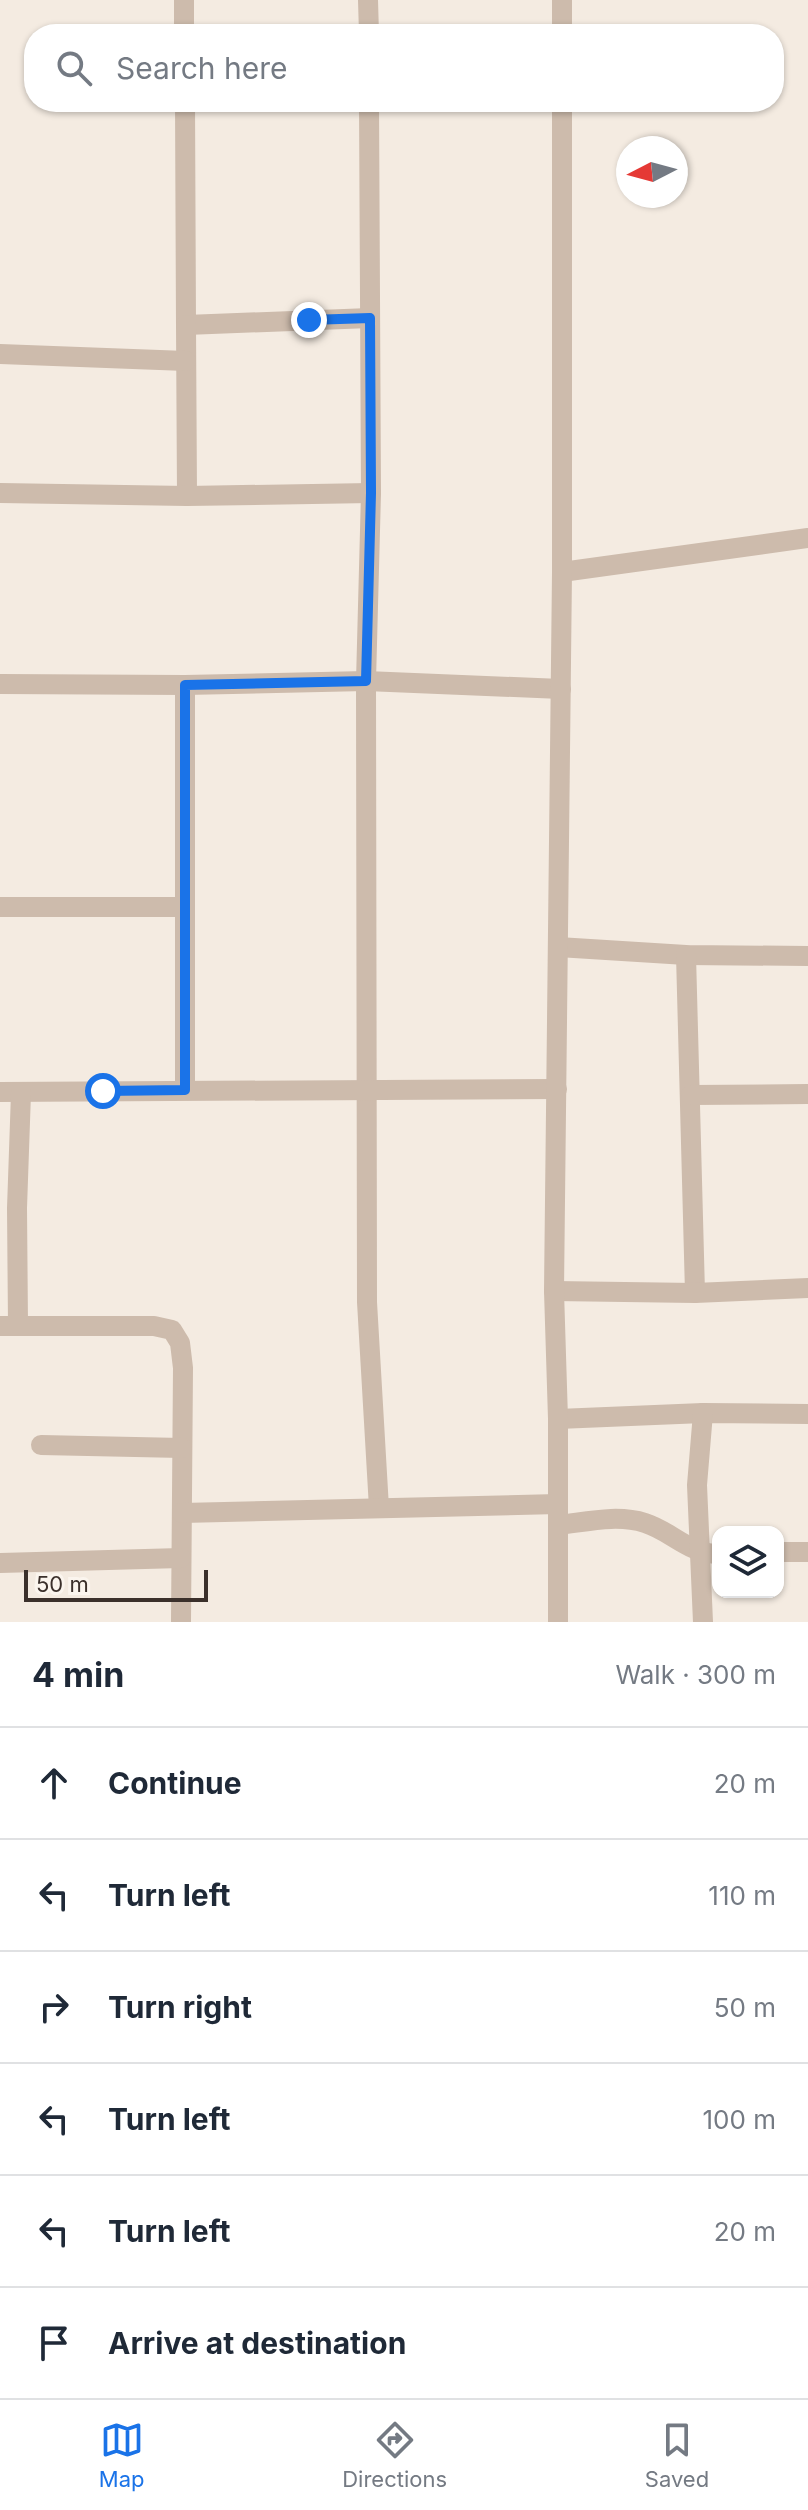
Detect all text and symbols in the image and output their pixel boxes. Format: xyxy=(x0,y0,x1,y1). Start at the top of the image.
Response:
search box xyxy=(24,24,784,112)
icon: search xyxy=(52,46,96,90)
text: Search here xyxy=(116,50,288,86)
north arrow xyxy=(616,136,688,208)
route end xyxy=(291,302,327,338)
route start xyxy=(85,1073,121,1109)
map controls xyxy=(712,1526,784,1598)
button: layers xyxy=(712,1526,784,1598)
scale bar xyxy=(24,1566,208,1602)
text: 50 m xyxy=(36,1571,89,1597)
text: 4 min xyxy=(32,1654,124,1695)
text: Walk · 300 m xyxy=(615,1659,776,1690)
icon: ahead xyxy=(32,1761,76,1805)
text: Continue xyxy=(108,1765,242,1801)
text: 20 m xyxy=(714,1768,776,1799)
icon: left xyxy=(32,1873,76,1917)
text: Turn left xyxy=(108,1877,230,1913)
text: 110 m xyxy=(708,1880,776,1911)
icon: right xyxy=(32,1985,76,2029)
text: Turn right xyxy=(108,1989,252,2025)
text: 50 m xyxy=(714,1992,776,2023)
icon: left xyxy=(32,2097,76,2141)
text: Turn left xyxy=(108,2101,230,2137)
text: 100 m xyxy=(703,2104,776,2135)
icon: left xyxy=(32,2209,76,2253)
text: Turn left xyxy=(108,2213,230,2249)
text: 20 m xyxy=(714,2216,776,2247)
icon: arrive xyxy=(32,2321,76,2365)
text: Arrive at destination xyxy=(108,2325,406,2361)
tab: Map xyxy=(99,2418,145,2492)
tab: Directions xyxy=(342,2418,447,2492)
tab: Saved xyxy=(645,2418,709,2492)

